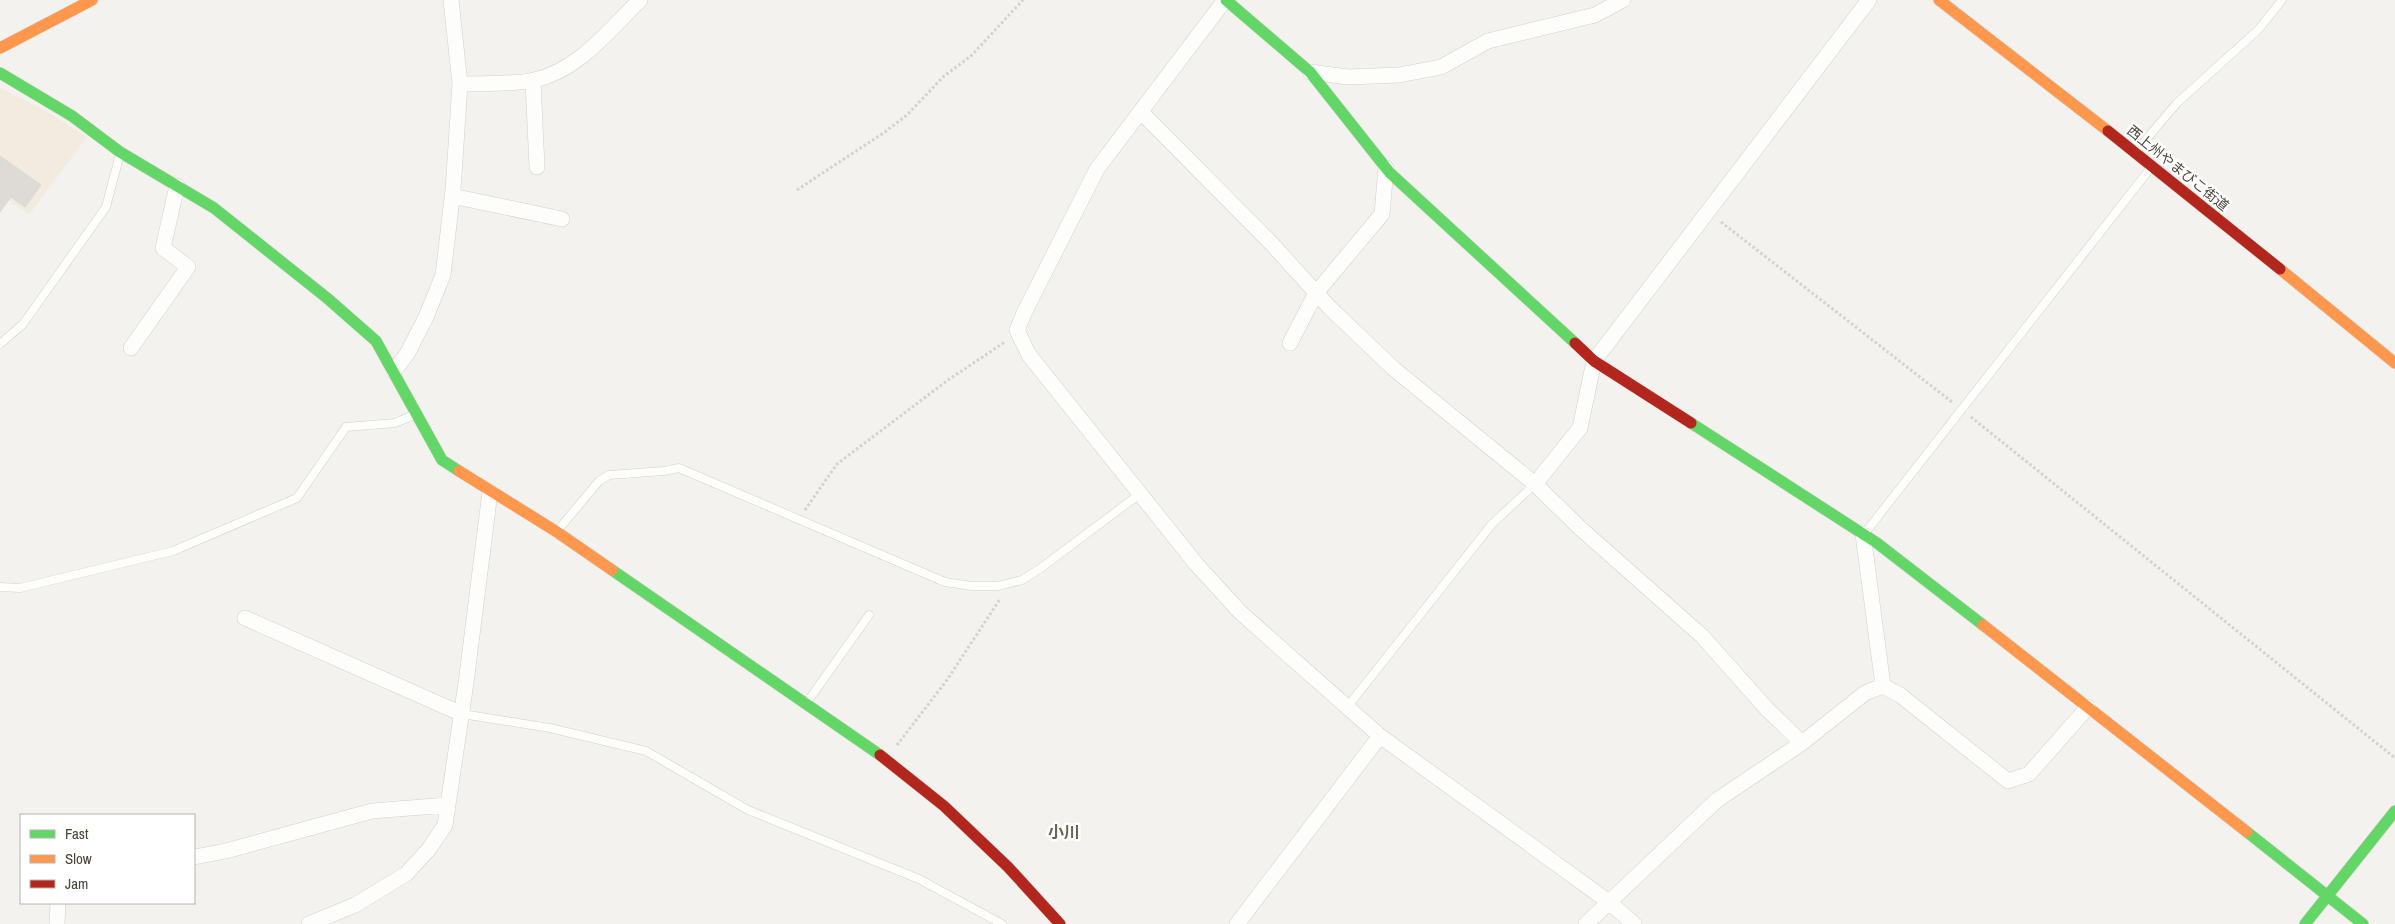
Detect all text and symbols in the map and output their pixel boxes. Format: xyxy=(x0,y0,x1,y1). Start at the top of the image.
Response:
street label: 西上州やまびこ街道 xyxy=(2123,121,2233,215)
legend xyxy=(20,814,195,904)
district label: 小川 xyxy=(1048,821,1080,843)
text: Fast xyxy=(65,823,89,844)
text: Slow xyxy=(65,848,92,869)
text: Jam xyxy=(65,873,88,894)

